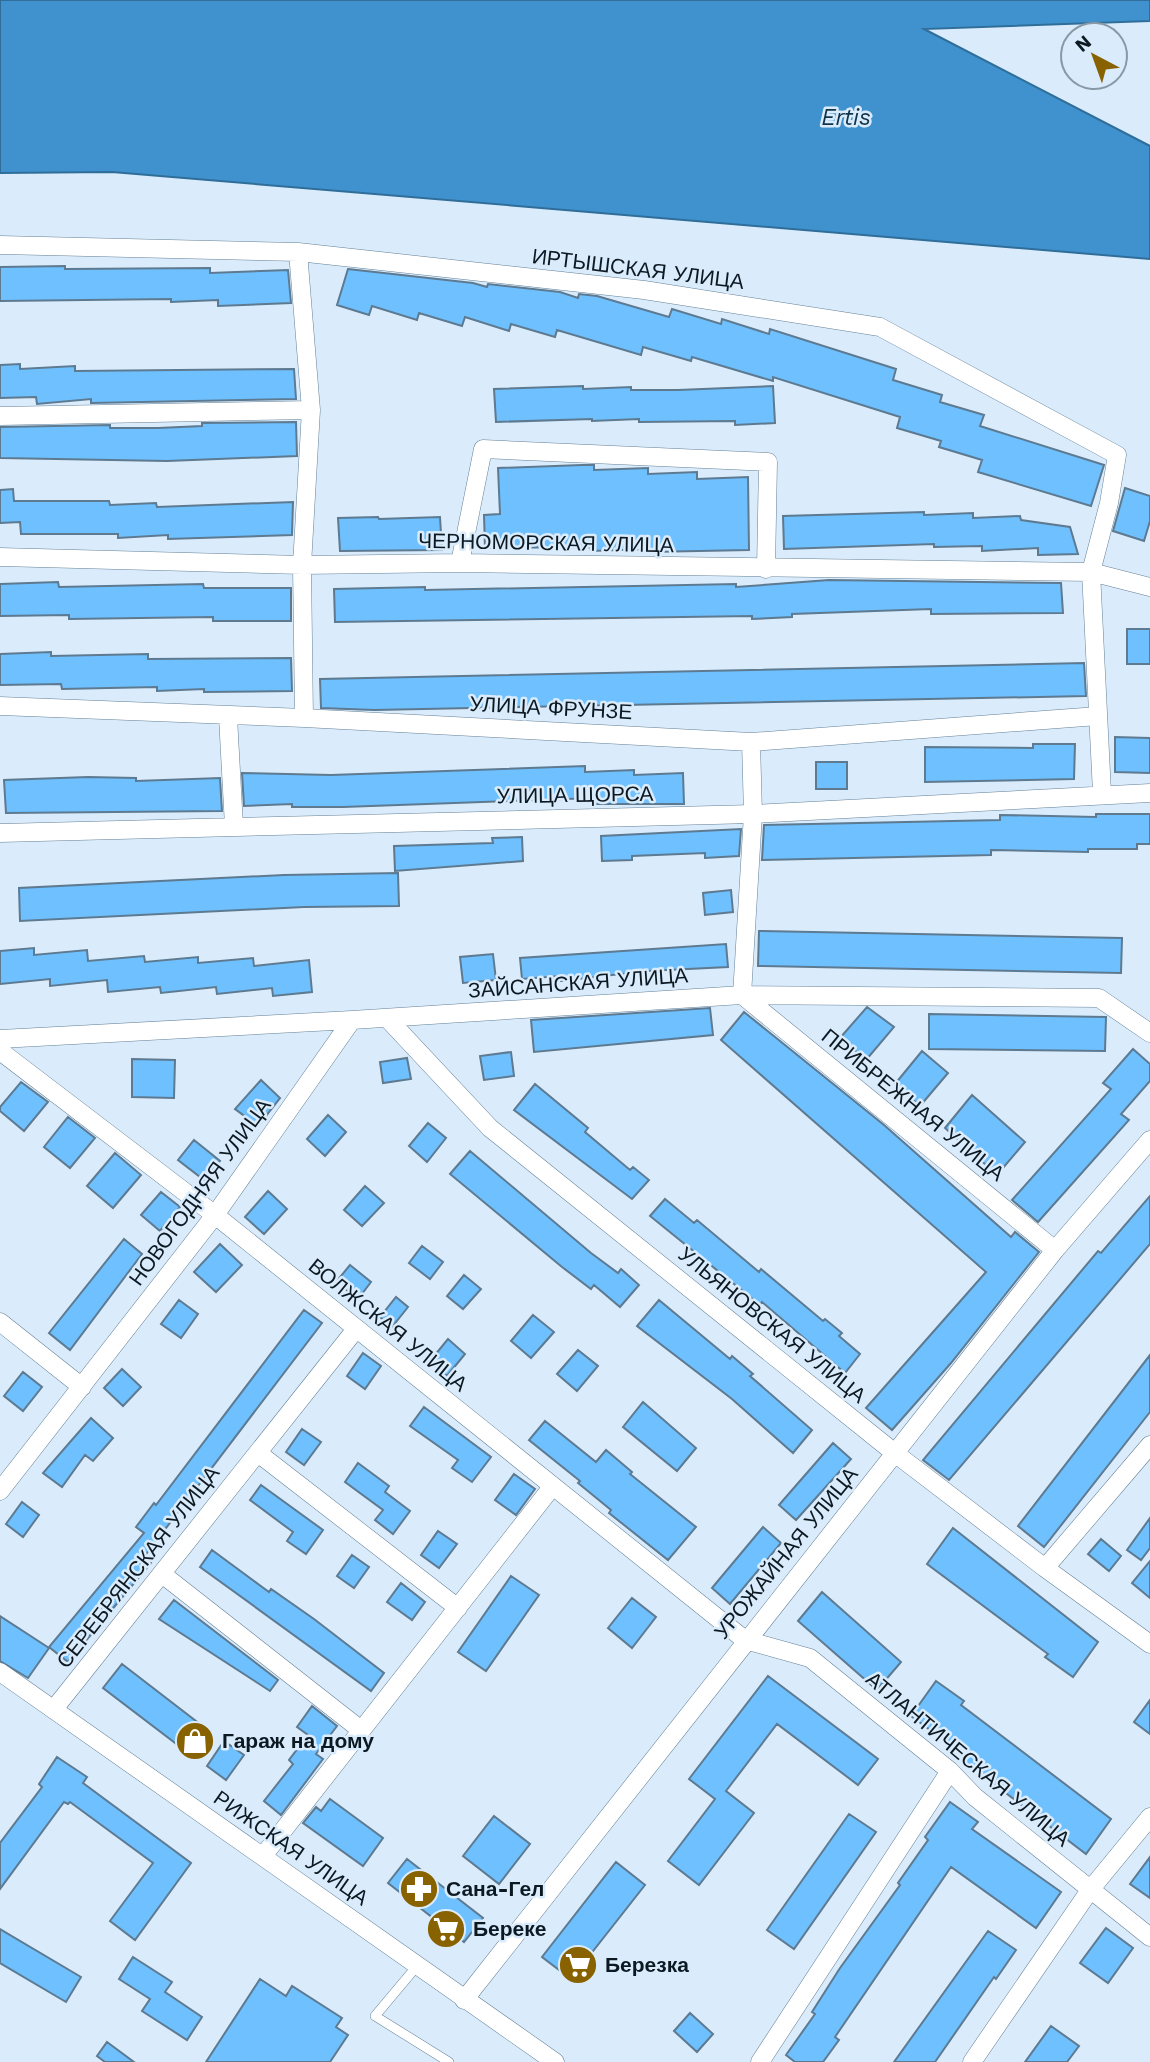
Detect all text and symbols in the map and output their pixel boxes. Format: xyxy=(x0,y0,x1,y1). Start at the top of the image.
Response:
north arrow xyxy=(1059,21,1129,91)
text: N xyxy=(1070,30,1096,57)
water label: Ertis xyxy=(821,104,871,131)
street label: ИРТЫШСКАЯ УЛИЦА xyxy=(531,243,746,294)
street label: ЧЕРНОМОРСКАЯ УЛИЦА xyxy=(418,528,674,557)
street label: УЛИЦА ФРУНЗЕ xyxy=(469,691,633,724)
street label: УЛИЦА ЩОРСА xyxy=(496,781,654,808)
street label: ЗАЙСАНСКАЯ УЛИЦА xyxy=(467,962,689,1003)
street label: ПРИБРЕЖНАЯ УЛИЦА xyxy=(817,1023,1010,1186)
street label: НОВОГОДНЯЯ УЛИЦА xyxy=(123,1093,276,1290)
street label: УЛЬЯНОВСКАЯ УЛИЦА xyxy=(674,1241,871,1408)
street label: ВОЛЖСКАЯ УЛИЦА xyxy=(304,1253,473,1396)
street label: СЕРЕБРЯНСКАЯ УЛИЦА xyxy=(51,1461,224,1673)
street label: УРОЖАЙНАЯ УЛИЦА xyxy=(709,1462,863,1644)
street label: АТЛАНТИЧЕСКАЯ УЛИЦА xyxy=(861,1666,1075,1851)
shop icon: Гараж на дому xyxy=(174,1720,216,1762)
place label: Гараж на дому xyxy=(222,1728,374,1753)
street label: РИЖСКАЯ УЛИЦА xyxy=(209,1785,373,1910)
pharmacy icon: Сана-Гел xyxy=(398,1868,440,1910)
place label: Сана-Гел xyxy=(446,1876,544,1901)
supermarket icon: Береке xyxy=(425,1908,467,1950)
place label: Береке xyxy=(473,1916,546,1941)
supermarket icon: Березка xyxy=(557,1944,599,1986)
place label: Березка xyxy=(605,1952,689,1977)

